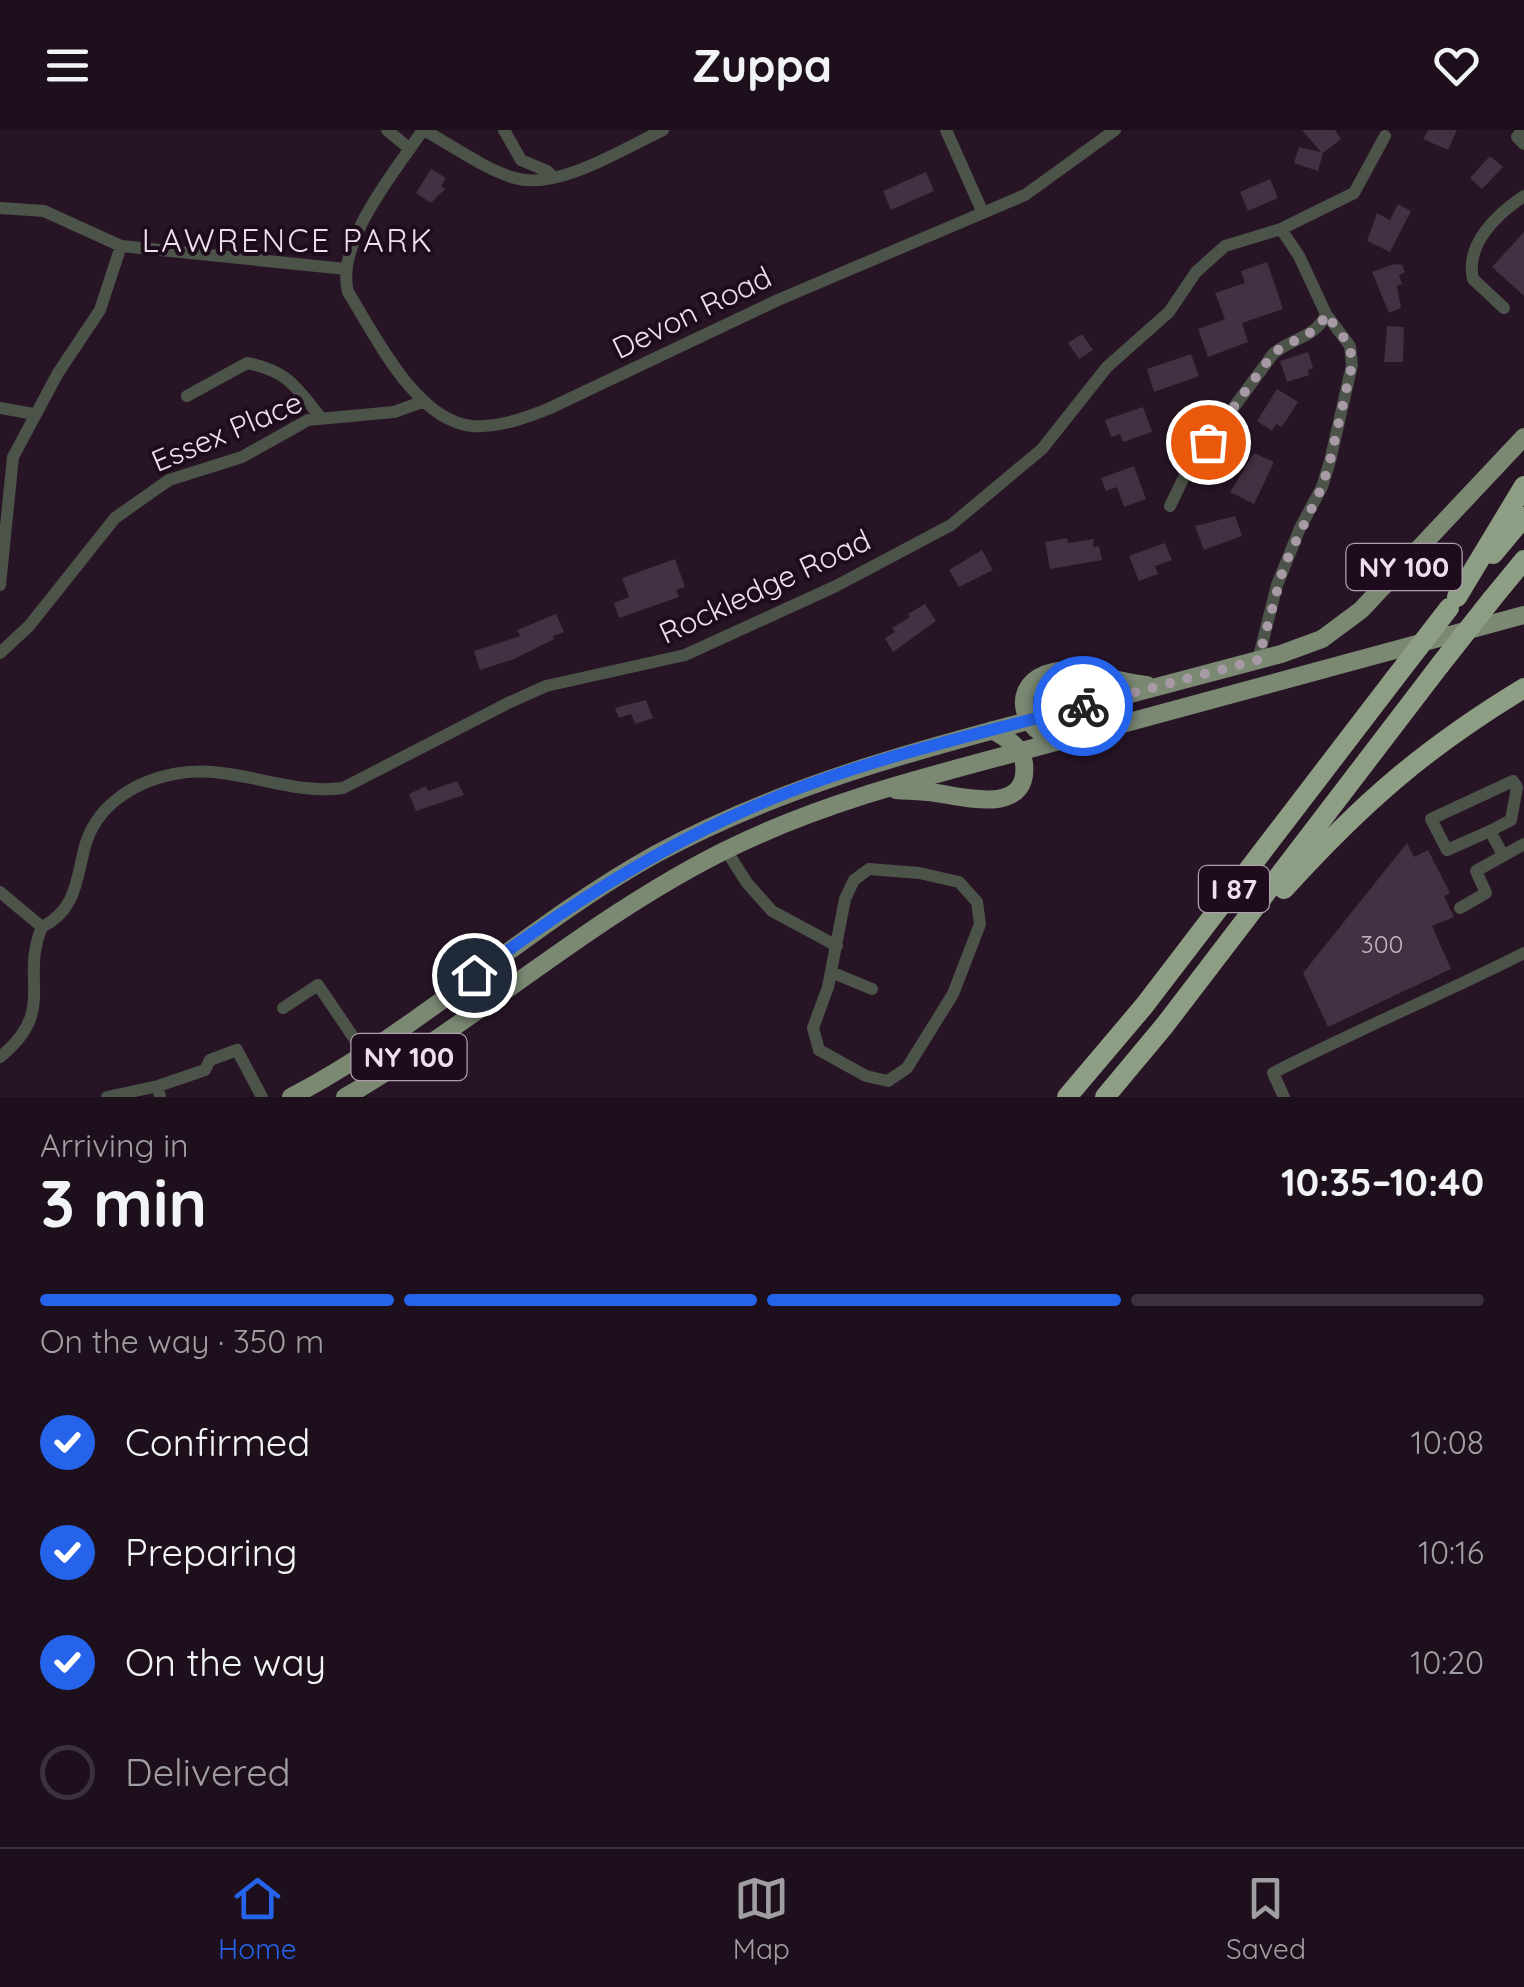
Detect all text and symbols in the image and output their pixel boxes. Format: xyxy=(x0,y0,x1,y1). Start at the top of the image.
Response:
text: Zuppa xyxy=(692,37,832,93)
icon: menu xyxy=(40,38,95,93)
icon: heart xyxy=(1429,38,1484,93)
district label: LAWRENCE PARK xyxy=(142,220,434,260)
street label: Devon Road xyxy=(606,257,777,367)
street label: Essex Place xyxy=(146,382,308,480)
pin xyxy=(1166,400,1251,485)
icon: bag xyxy=(1181,415,1236,470)
street label: Rockledge Road xyxy=(653,520,876,652)
road number: NY 100 xyxy=(1346,544,1462,590)
courier xyxy=(1033,656,1133,756)
icon: bike xyxy=(1056,679,1111,734)
road number: I 87 xyxy=(1199,866,1269,912)
house number: 300 xyxy=(1361,928,1403,959)
pin xyxy=(432,933,517,1018)
icon: home xyxy=(447,948,502,1003)
road number: NY 100 xyxy=(352,1034,466,1080)
text: Arriving in xyxy=(40,1125,189,1165)
text: 10:35–10:40 xyxy=(1281,1158,1484,1206)
text: 3 min xyxy=(40,1162,207,1243)
text: On the way · 350 m xyxy=(40,1321,324,1361)
icon: check xyxy=(40,1415,95,1470)
text: Confirmed xyxy=(125,1418,310,1466)
text: 10:08 xyxy=(1411,1422,1484,1462)
icon: check xyxy=(40,1525,95,1580)
text: Preparing xyxy=(125,1528,297,1576)
text: 10:16 xyxy=(1418,1532,1484,1572)
icon: check xyxy=(40,1635,95,1690)
text: On the way xyxy=(125,1638,326,1686)
text: 10:20 xyxy=(1410,1642,1484,1682)
text: Delivered xyxy=(125,1748,291,1796)
tab: Home xyxy=(218,1871,297,1966)
tab: Map xyxy=(733,1871,790,1966)
tab: Saved xyxy=(1226,1871,1306,1966)

